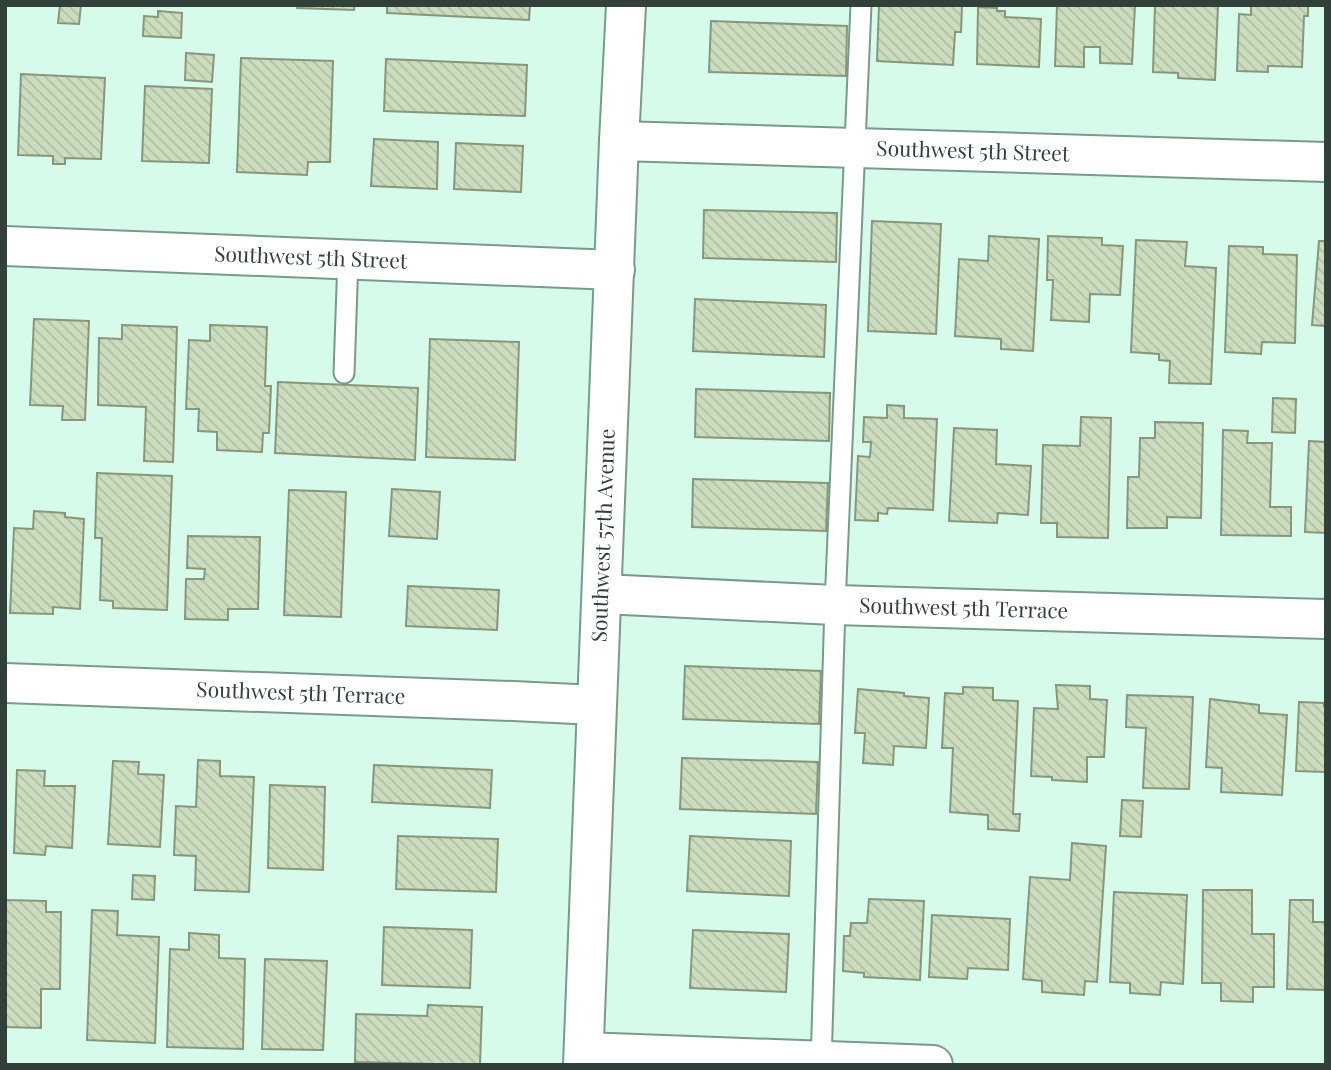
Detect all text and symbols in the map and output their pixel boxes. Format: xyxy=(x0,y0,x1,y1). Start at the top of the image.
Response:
street label: Southwest 5th Street xyxy=(876,133,1070,166)
street label: Southwest 5th Street xyxy=(214,238,408,274)
street label: Southwest 57th Avenue xyxy=(583,428,620,643)
street label: Southwest 5th Terrace xyxy=(859,590,1069,624)
street label: Southwest 5th Terrace xyxy=(196,674,406,709)

